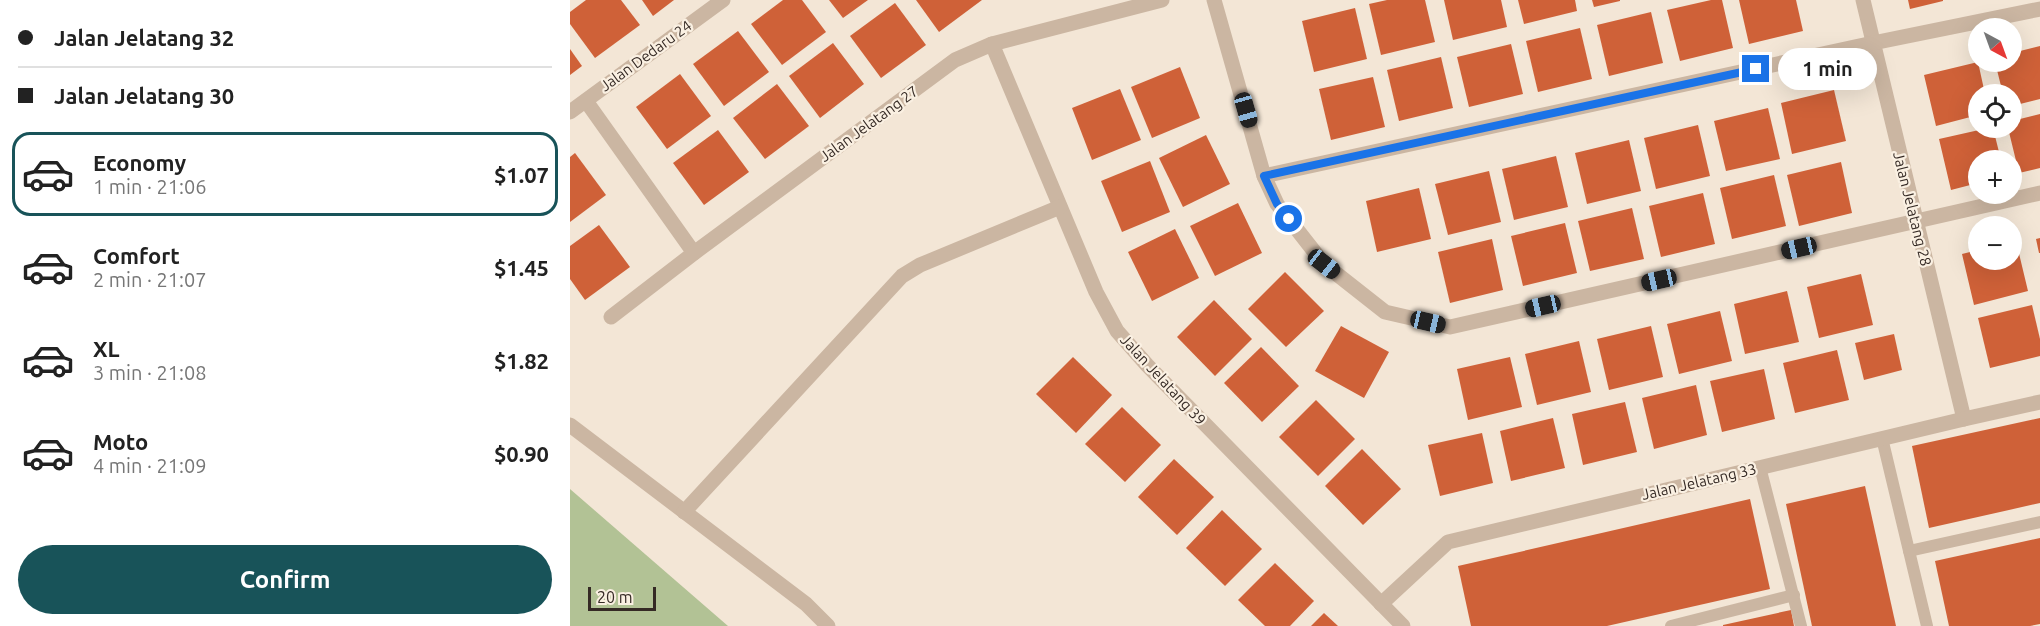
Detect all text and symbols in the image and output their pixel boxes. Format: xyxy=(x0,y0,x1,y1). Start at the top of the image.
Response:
street label: Jalan Dedaru 24 xyxy=(597,17,695,94)
north arrow xyxy=(1968,18,2022,72)
map controls xyxy=(1968,18,2022,270)
text: Jalan Jelatang 32 xyxy=(54,25,234,50)
callout: 1 min xyxy=(1777,48,1876,90)
route end xyxy=(1742,55,1769,82)
text: 1 min xyxy=(1802,57,1853,80)
street label: Jalan Jelatang 27 xyxy=(816,82,921,165)
text: Jalan Jelatang 30 xyxy=(54,83,234,108)
button: locate xyxy=(1968,84,2022,138)
car xyxy=(1232,90,1260,130)
icon: car xyxy=(21,147,75,201)
text: Economy xyxy=(93,150,186,175)
street label: Jalan Jelatang 28 xyxy=(1890,150,1935,268)
button: + xyxy=(1968,150,2022,204)
text: $1.07 xyxy=(494,162,549,187)
text: 1 min · 21:06 xyxy=(93,175,207,198)
route start xyxy=(1275,205,1302,232)
button: − xyxy=(1968,216,2022,270)
car xyxy=(1779,235,1819,261)
icon: car xyxy=(21,240,75,294)
text: Comfort xyxy=(93,243,180,268)
car xyxy=(1304,246,1344,282)
text: $1.45 xyxy=(494,255,549,280)
car xyxy=(1639,267,1679,293)
text: 2 min · 21:07 xyxy=(93,268,207,291)
car xyxy=(1523,293,1563,319)
car xyxy=(1408,309,1448,335)
street label: Jalan Jelatang 39 xyxy=(1117,331,1210,428)
icon: car xyxy=(21,333,75,387)
text: XL xyxy=(93,336,120,361)
text: $1.82 xyxy=(494,348,549,373)
text: 3 min · 21:08 xyxy=(93,361,207,384)
icon: car xyxy=(21,426,75,480)
text: Moto xyxy=(93,429,148,454)
text: $0.90 xyxy=(494,441,549,466)
text: 4 min · 21:09 xyxy=(93,454,207,477)
street label: Jalan Jelatang 33 xyxy=(1640,460,1758,503)
button: Confirm xyxy=(18,545,552,614)
scale bar xyxy=(588,584,656,612)
text: 20 m xyxy=(597,588,633,606)

